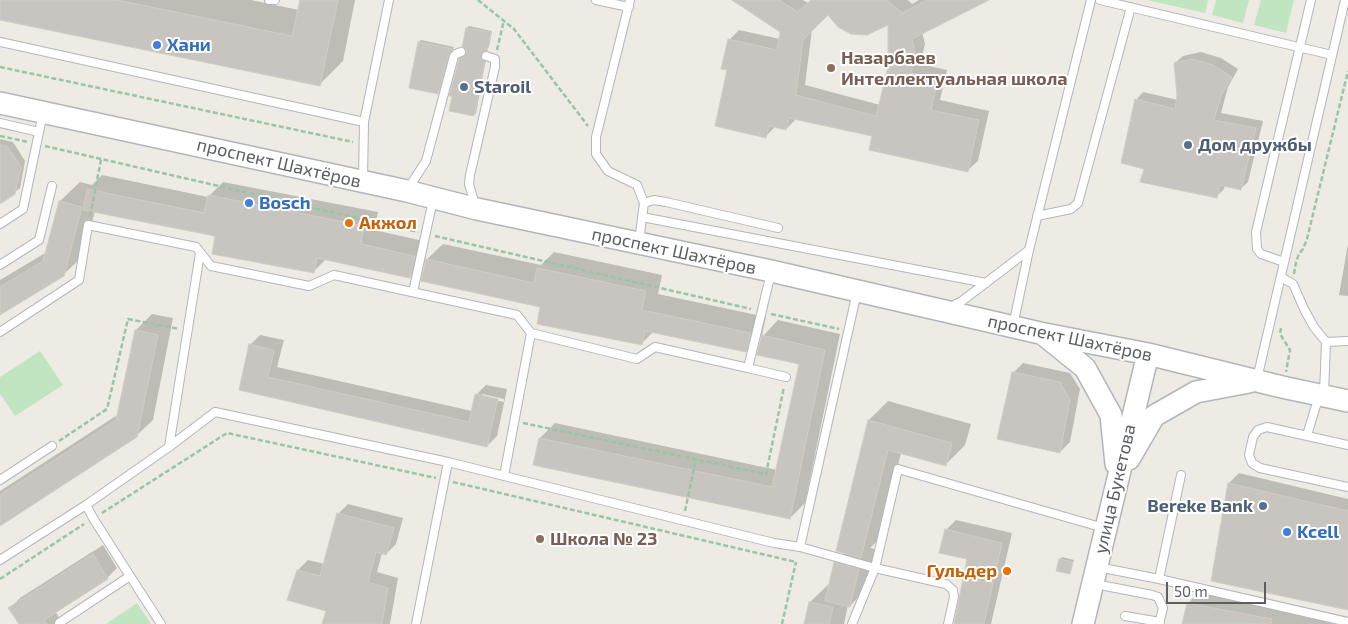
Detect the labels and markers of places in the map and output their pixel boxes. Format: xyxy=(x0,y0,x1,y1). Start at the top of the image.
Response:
place label: Хани xyxy=(167,34,211,56)
marker: Хани xyxy=(151,39,163,51)
place label: Назарбаев Интеллектуальная школа xyxy=(841,47,1068,90)
marker: Назарбаев Интеллектуальная школа xyxy=(825,62,837,74)
place label: Staroil xyxy=(474,76,531,98)
marker: Staroil xyxy=(458,81,470,93)
place label: Дом дружбы xyxy=(1198,134,1312,156)
marker: Дом дружбы xyxy=(1182,139,1194,151)
place label: Bosch xyxy=(259,192,311,214)
marker: Bosch xyxy=(243,197,255,209)
place label: Акжол xyxy=(359,212,417,234)
marker: Акжол xyxy=(343,217,355,229)
place label: Bereke Bank xyxy=(1147,495,1253,517)
marker: Bereke Bank xyxy=(1257,500,1269,512)
place label: Kcell xyxy=(1297,521,1339,543)
marker: Kcell xyxy=(1281,526,1293,538)
place label: Школа № 23 xyxy=(550,528,657,550)
marker: Школа № 23 xyxy=(534,533,546,545)
place label: Гульдер xyxy=(926,560,997,582)
marker: Гульдер xyxy=(1001,565,1013,577)

